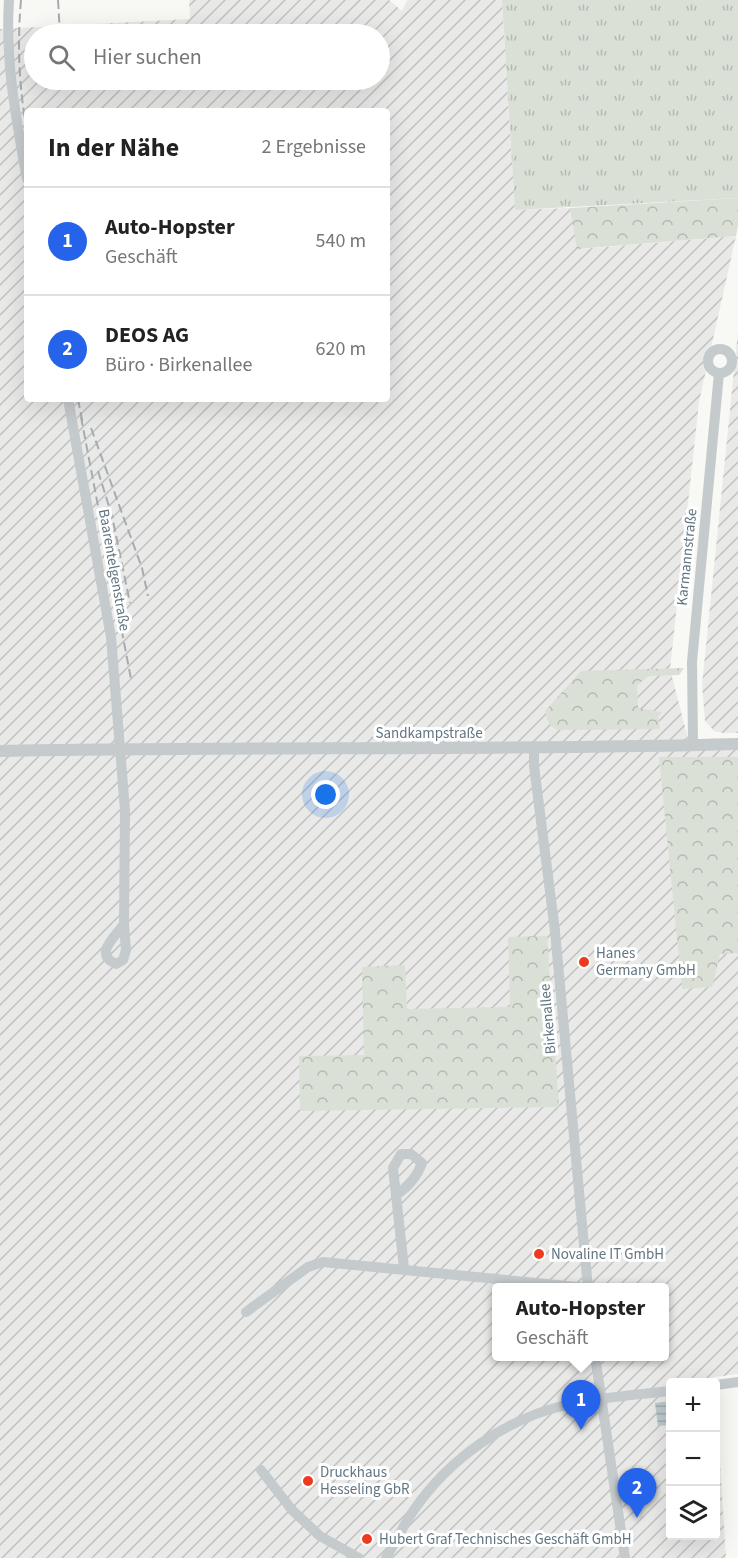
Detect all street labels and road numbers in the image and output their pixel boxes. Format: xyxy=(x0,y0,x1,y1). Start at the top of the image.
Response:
street label: Baarentelgenstraße xyxy=(93,507,135,633)
street label: Karmannstraße xyxy=(671,507,703,607)
street label: Sandkampstraße xyxy=(375,723,483,744)
street label: Birkenallee xyxy=(534,983,562,1055)

